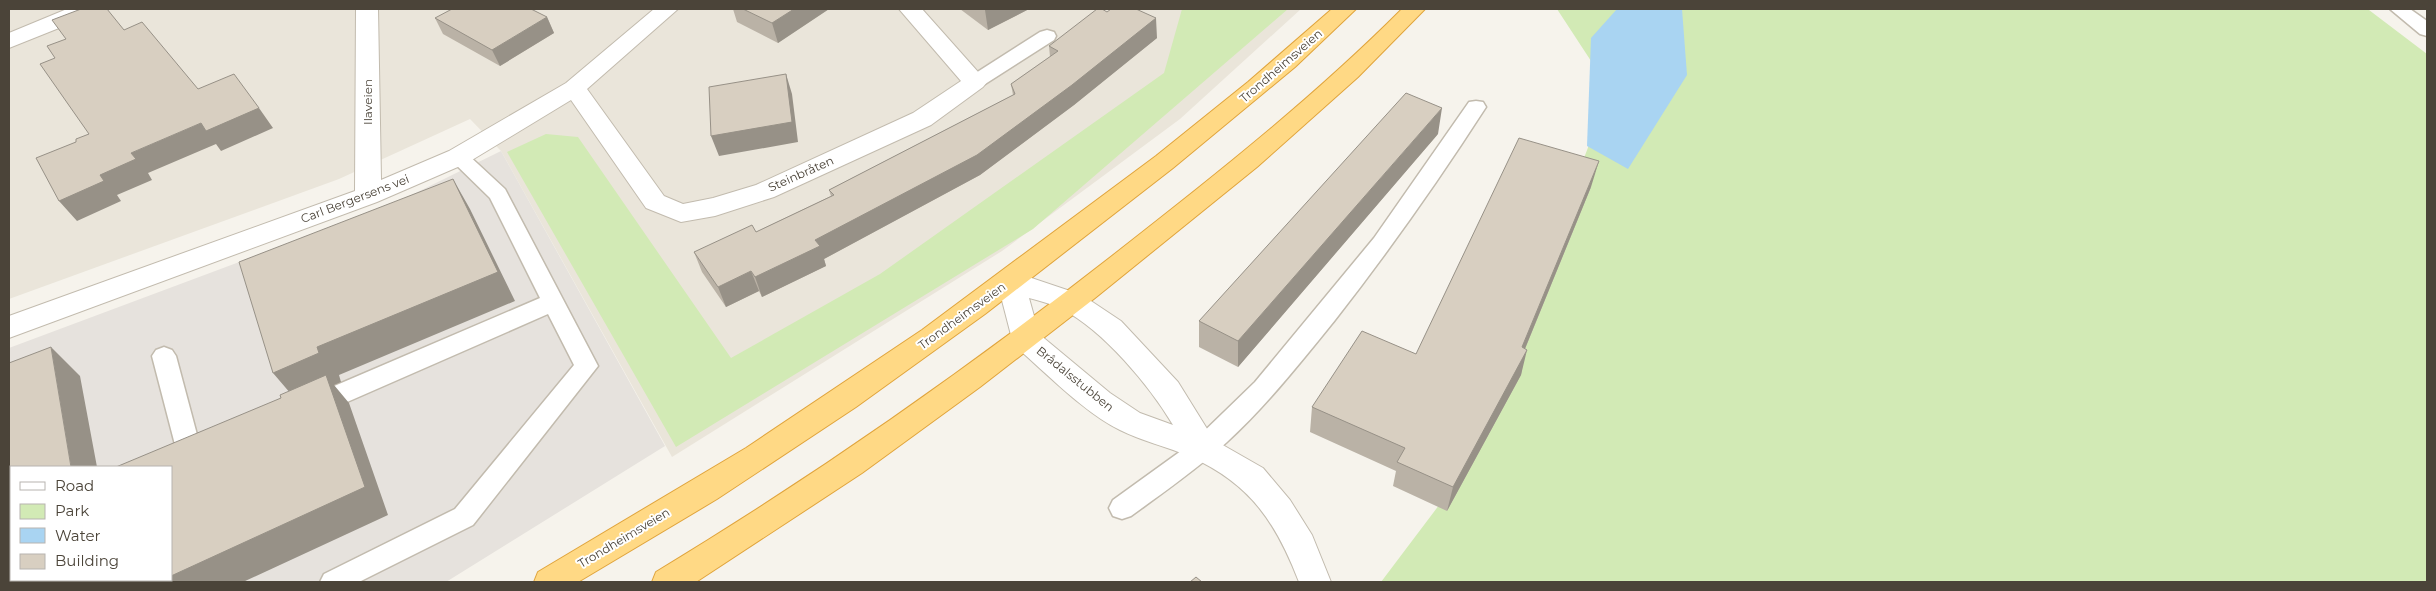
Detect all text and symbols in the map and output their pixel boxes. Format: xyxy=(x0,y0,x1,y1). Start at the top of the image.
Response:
street label: Trondheimsveien xyxy=(1236,26,1325,106)
street label: Ilaveien xyxy=(360,79,375,125)
street label: Steinbråten xyxy=(766,152,836,195)
street label: Carl Bergersens vei xyxy=(299,171,411,226)
street label: Trondheimsveien xyxy=(915,279,1008,352)
street label: Brådalsstubben xyxy=(1034,343,1117,414)
legend xyxy=(10,466,172,581)
text: Road xyxy=(55,476,94,495)
text: Park xyxy=(55,501,89,520)
street label: Trondheimsveien xyxy=(575,504,672,571)
text: Water xyxy=(55,526,101,545)
text: Building xyxy=(55,551,119,570)

